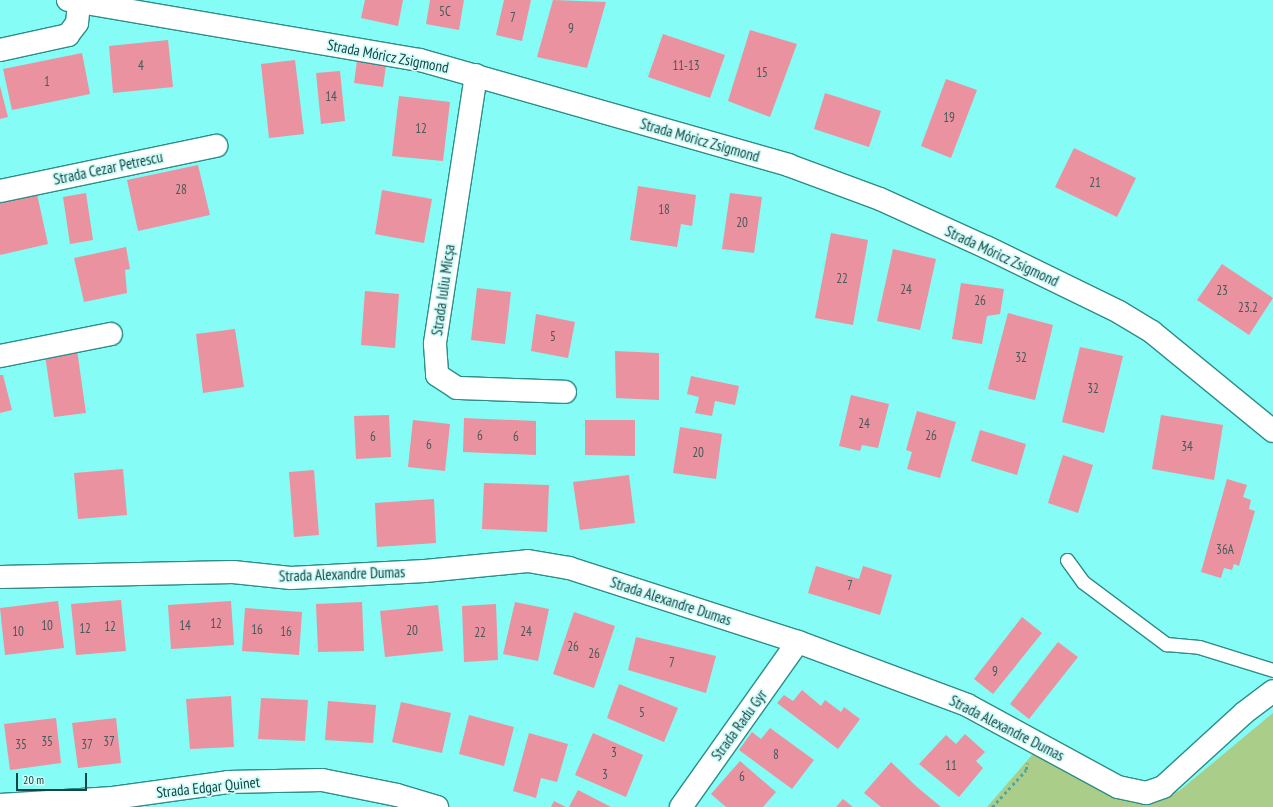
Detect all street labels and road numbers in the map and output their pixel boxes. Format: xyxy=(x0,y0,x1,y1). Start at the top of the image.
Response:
street label: Strada Móricz Zsigmond xyxy=(325,35,451,77)
street label: Strada Móricz Zsigmond xyxy=(638,114,762,166)
street label: Strada Cezar Petrescu xyxy=(52,148,164,188)
street label: Strada Móricz Zsigmond xyxy=(942,222,1062,290)
street label: Strada Iuliu Micșa xyxy=(428,243,458,337)
street label: Strada Alexandre Dumas xyxy=(278,563,406,585)
street label: Strada Alexandre Dumas xyxy=(608,573,734,629)
street label: Strada Radu Gyr xyxy=(707,686,771,764)
street label: Strada Alexandre Dumas xyxy=(946,691,1068,765)
street label: Strada Edgar Quinet xyxy=(155,773,261,801)

